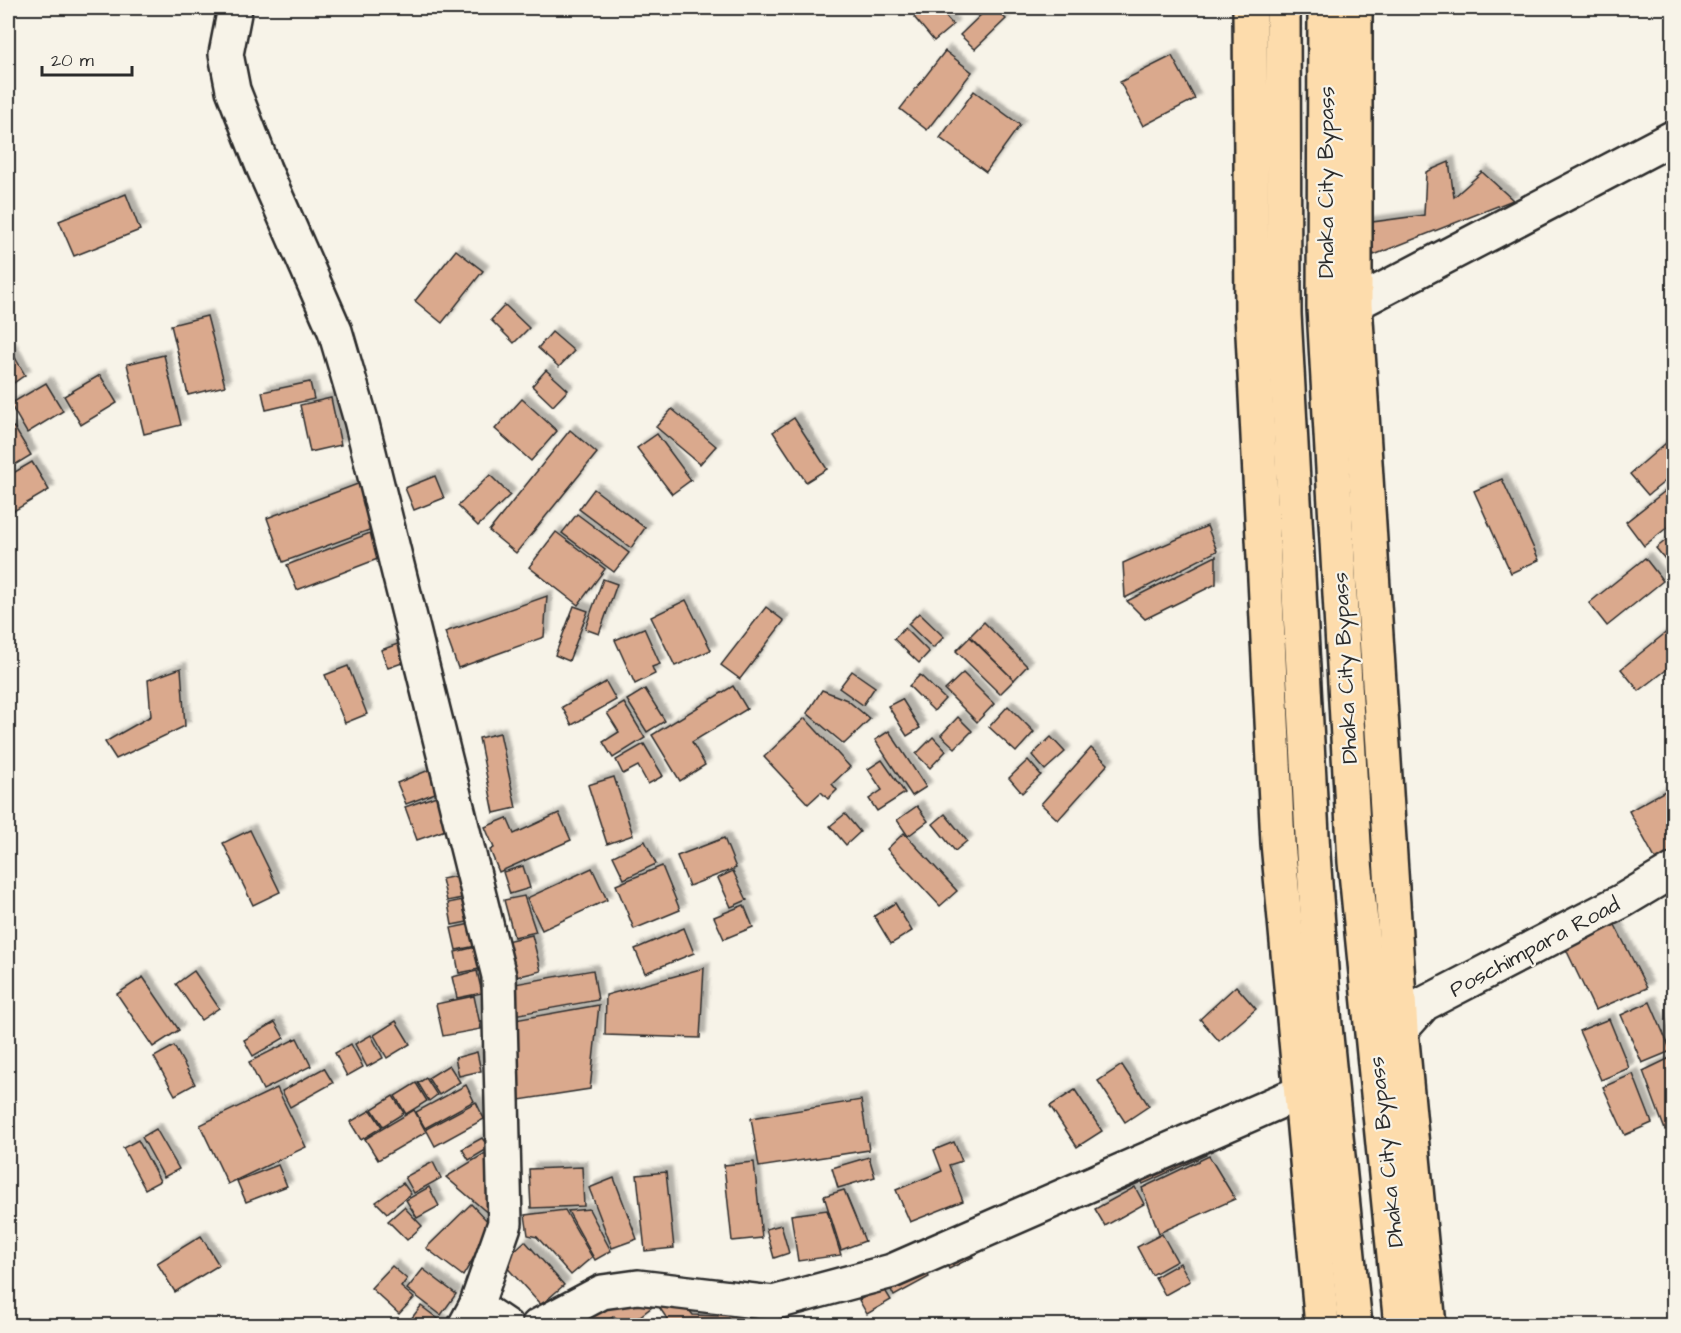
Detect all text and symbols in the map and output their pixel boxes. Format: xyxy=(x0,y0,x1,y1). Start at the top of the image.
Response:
scale bar xyxy=(42,39,132,77)
text: 20 m xyxy=(51,48,94,73)
street label: Dhaka City Bypass xyxy=(1311,86,1343,278)
street label: Dhaka City Bypass xyxy=(1325,571,1367,764)
street label: Poschimpara Road xyxy=(1444,889,1625,1005)
street label: Dhaka City Bypass xyxy=(1361,1055,1413,1249)

